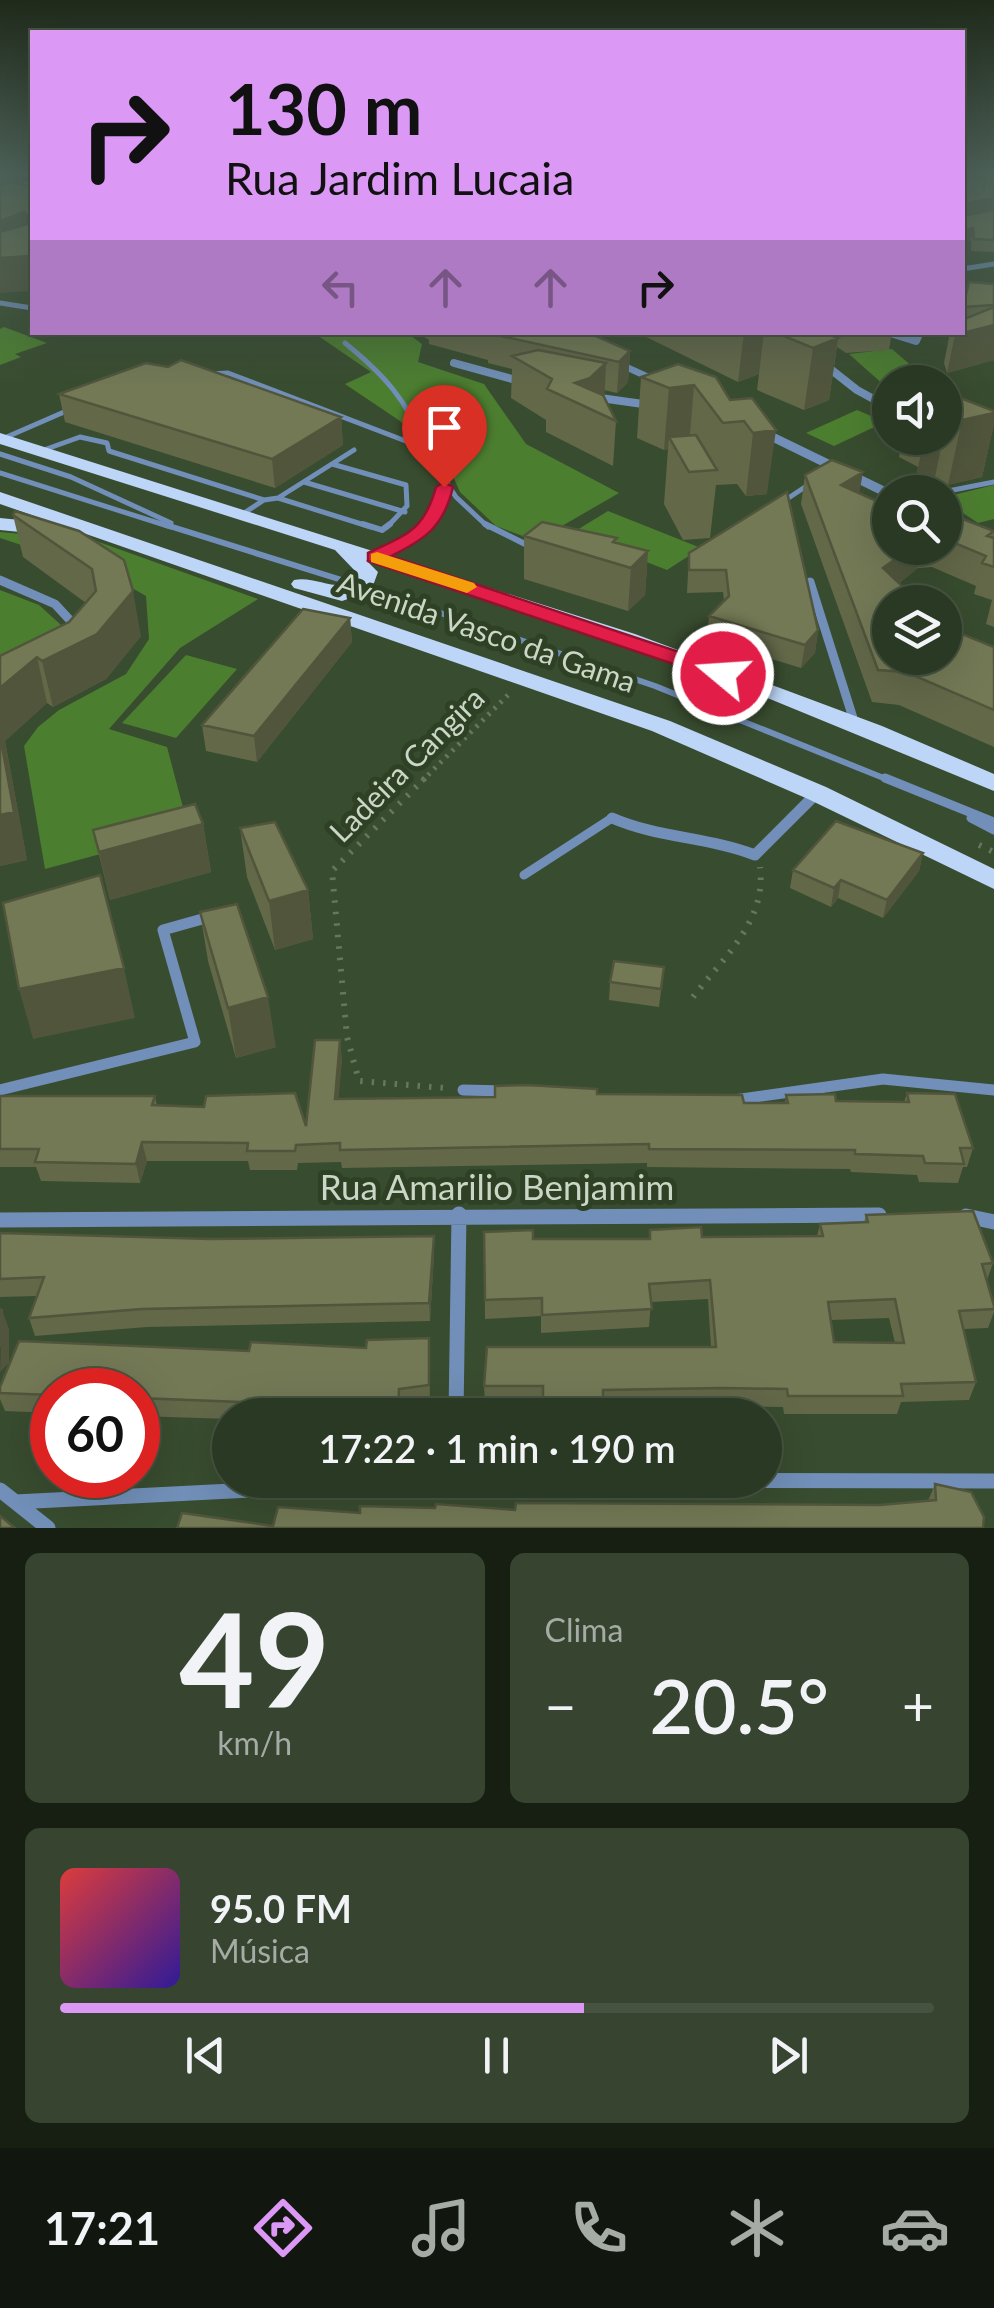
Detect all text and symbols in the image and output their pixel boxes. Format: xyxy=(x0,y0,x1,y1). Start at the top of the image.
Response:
text: 130 m xyxy=(225,66,422,150)
icon: right xyxy=(60,70,190,200)
text: Rua Jardim Lucaia xyxy=(225,151,574,205)
icon: left xyxy=(313,260,368,315)
icon: ahead xyxy=(418,260,473,315)
icon: ahead xyxy=(523,260,578,315)
icon: right xyxy=(628,260,683,315)
map controls xyxy=(872,365,962,675)
button: sound xyxy=(872,365,962,455)
pin xyxy=(402,385,487,488)
icon: arrive xyxy=(417,400,472,455)
button: search xyxy=(872,475,962,565)
street label: Avenida Vasco da Gama xyxy=(333,563,641,699)
button: layers xyxy=(872,585,962,675)
position arrow xyxy=(671,622,775,726)
street label: Ladeira Cangira xyxy=(321,679,491,849)
street label: Rua Amarilio Benjamim xyxy=(320,1165,674,1207)
speed limit sign: 60 xyxy=(30,1368,160,1498)
text: 17:22 · 1 min · 190 m xyxy=(319,1425,675,1471)
text: 49 xyxy=(179,1580,330,1736)
text: Clima xyxy=(545,1610,623,1649)
text: 20.5° xyxy=(650,1660,829,1750)
text: − xyxy=(545,1672,576,1738)
text: + xyxy=(902,1672,934,1738)
text: km/h xyxy=(217,1723,292,1762)
text: 95.0 FM xyxy=(210,1885,352,1931)
text: Música xyxy=(210,1931,310,1970)
icon: previous xyxy=(178,2028,233,2083)
icon: pause xyxy=(469,2028,524,2083)
icon: next xyxy=(761,2028,816,2083)
icon: directions xyxy=(248,2193,318,2263)
icon: music xyxy=(406,2193,476,2263)
icon: phone xyxy=(564,2193,634,2263)
icon: climate xyxy=(722,2193,792,2263)
icon: car xyxy=(880,2193,950,2263)
text: 17:21 xyxy=(44,2201,160,2255)

